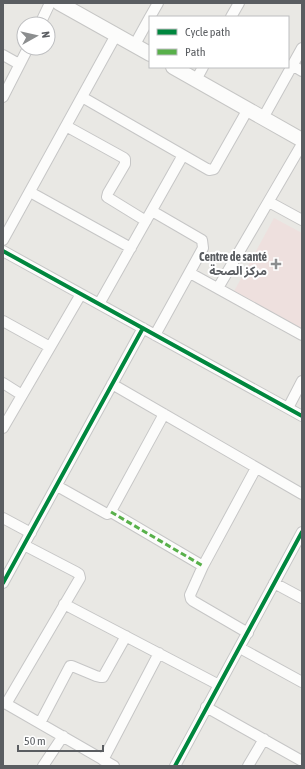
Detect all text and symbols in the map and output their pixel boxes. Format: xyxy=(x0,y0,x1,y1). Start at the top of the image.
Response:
north arrow xyxy=(16,16,56,56)
legend xyxy=(149,16,289,68)
text: Cycle path xyxy=(185,25,230,39)
text: N xyxy=(40,31,52,39)
text: Path xyxy=(185,45,206,59)
place label: Centre de santé مركز الصحة xyxy=(199,250,268,278)
marker: Centre de santé مركز الصحة xyxy=(270,258,282,270)
scale bar xyxy=(18,727,103,753)
text: 50 m xyxy=(24,734,46,748)

